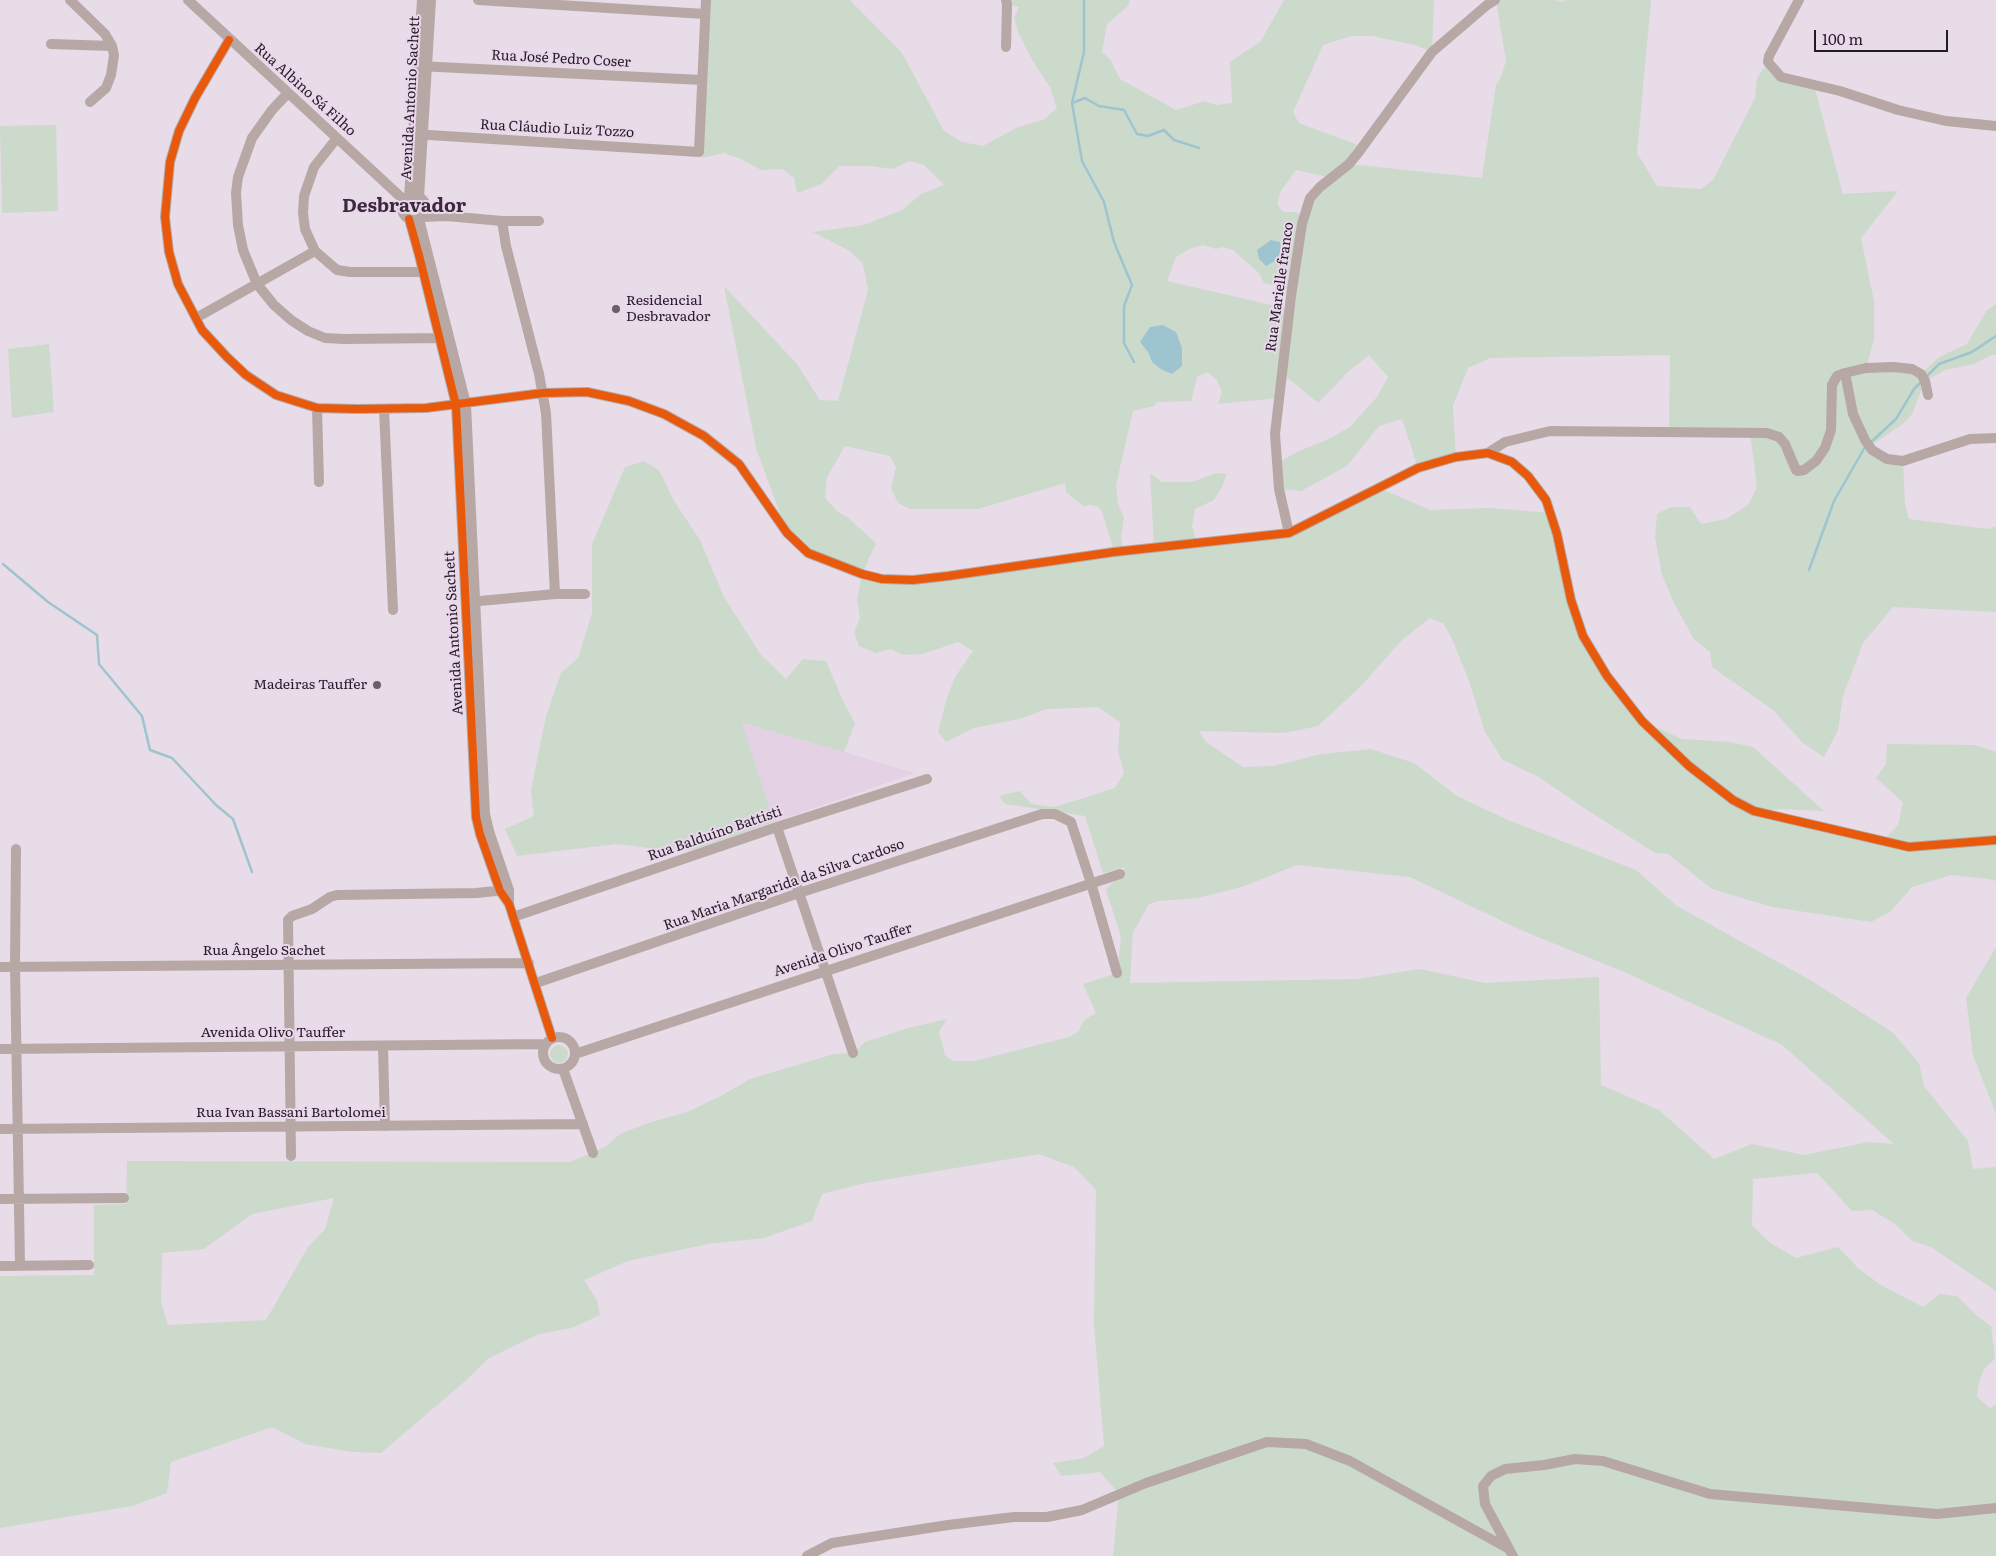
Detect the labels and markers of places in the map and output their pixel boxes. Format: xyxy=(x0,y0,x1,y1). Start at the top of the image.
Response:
place label: Residencial Desbravador xyxy=(626,293,710,326)
marker: Residencial Desbravador xyxy=(610,303,622,315)
place label: Madeiras Tauffer xyxy=(253,677,367,693)
marker: Madeiras Tauffer xyxy=(371,679,383,691)

